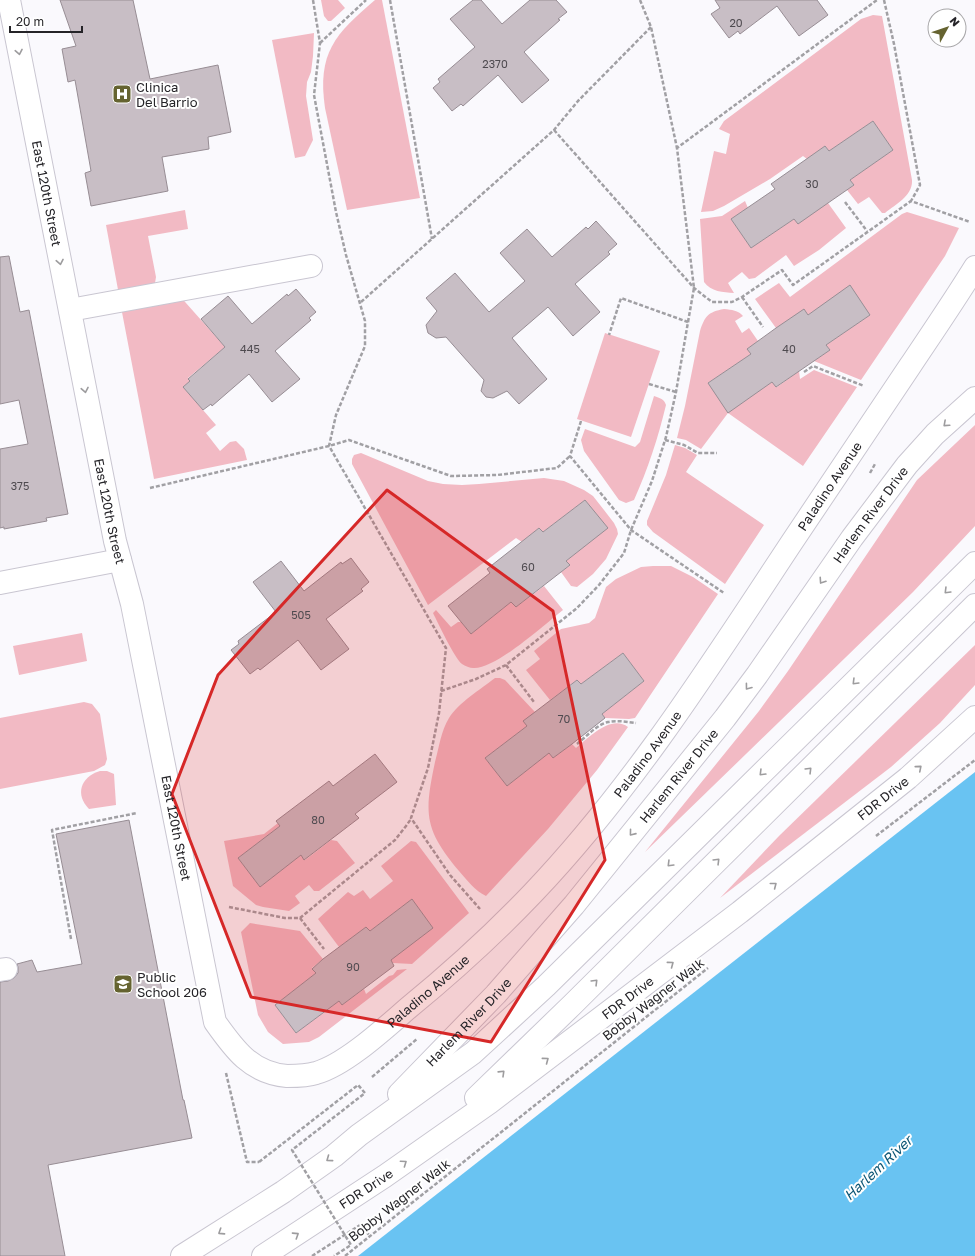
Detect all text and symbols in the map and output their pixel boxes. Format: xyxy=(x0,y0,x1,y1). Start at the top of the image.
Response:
scale bar xyxy=(10,8,82,34)
north arrow xyxy=(927,8,967,48)
text: 20 m xyxy=(16,14,44,29)
text: N xyxy=(947,14,963,29)
house number: 20 xyxy=(729,16,743,29)
one-way arrow xyxy=(14,49,23,55)
house number: 2370 xyxy=(482,57,508,70)
place label: Clinica Del Barrio xyxy=(136,79,198,110)
hospital icon: Clinica Del Barrio xyxy=(111,83,133,105)
street label: East 120th Street xyxy=(29,139,65,248)
house number: 30 xyxy=(805,177,819,190)
one-way arrow xyxy=(56,259,64,265)
house number: 445 xyxy=(240,342,260,355)
house number: 40 xyxy=(782,342,796,355)
one-way arrow xyxy=(80,386,89,393)
one-way arrow xyxy=(943,419,951,427)
street label: Paladino Avenue xyxy=(794,439,865,534)
street label: East 120th Street xyxy=(91,457,129,566)
street label: Harlem River Drive xyxy=(829,463,911,566)
house number: 375 xyxy=(11,479,29,492)
house number: 60 xyxy=(521,560,535,573)
one-way arrow xyxy=(819,577,827,584)
one-way arrow xyxy=(944,586,952,594)
house number: 505 xyxy=(291,608,311,621)
one-way arrow xyxy=(852,677,860,685)
one-way arrow xyxy=(746,683,753,690)
street label: Paladino Avenue xyxy=(610,708,685,801)
house number: 70 xyxy=(558,712,571,725)
street label: Harlem River Drive xyxy=(636,725,721,826)
one-way arrow xyxy=(915,766,922,773)
one-way arrow xyxy=(804,767,812,775)
one-way arrow xyxy=(759,768,767,776)
street label: FDR Drive xyxy=(854,773,912,823)
street label: East 120th Street xyxy=(158,774,195,882)
house number: 80 xyxy=(311,813,325,826)
one-way arrow xyxy=(630,828,637,835)
one-way arrow xyxy=(712,858,720,866)
one-way arrow xyxy=(667,860,675,867)
one-way arrow xyxy=(770,883,777,890)
street label: Paladino Avenue xyxy=(383,951,472,1031)
street label: Bobby Wagner Walk xyxy=(599,954,708,1044)
house number: 90 xyxy=(346,960,360,973)
one-way arrow xyxy=(667,962,674,969)
place label: Public School 206 xyxy=(137,969,207,1000)
school or university icon: Public School 206 xyxy=(112,973,134,995)
street label: FDR Drive xyxy=(598,973,657,1023)
street label: Harlem River Drive xyxy=(422,975,514,1069)
one-way arrow xyxy=(590,979,598,987)
one-way arrow xyxy=(541,1058,548,1065)
one-way arrow xyxy=(497,1070,505,1078)
water label: Harlem River xyxy=(840,1130,917,1203)
one-way arrow xyxy=(326,1155,333,1162)
street label: Bobby Wagner Walk xyxy=(345,1155,454,1245)
one-way arrow xyxy=(400,1160,407,1168)
street label: FDR Drive xyxy=(336,1165,396,1212)
one-way arrow xyxy=(218,1227,225,1235)
one-way arrow xyxy=(292,1232,299,1240)

